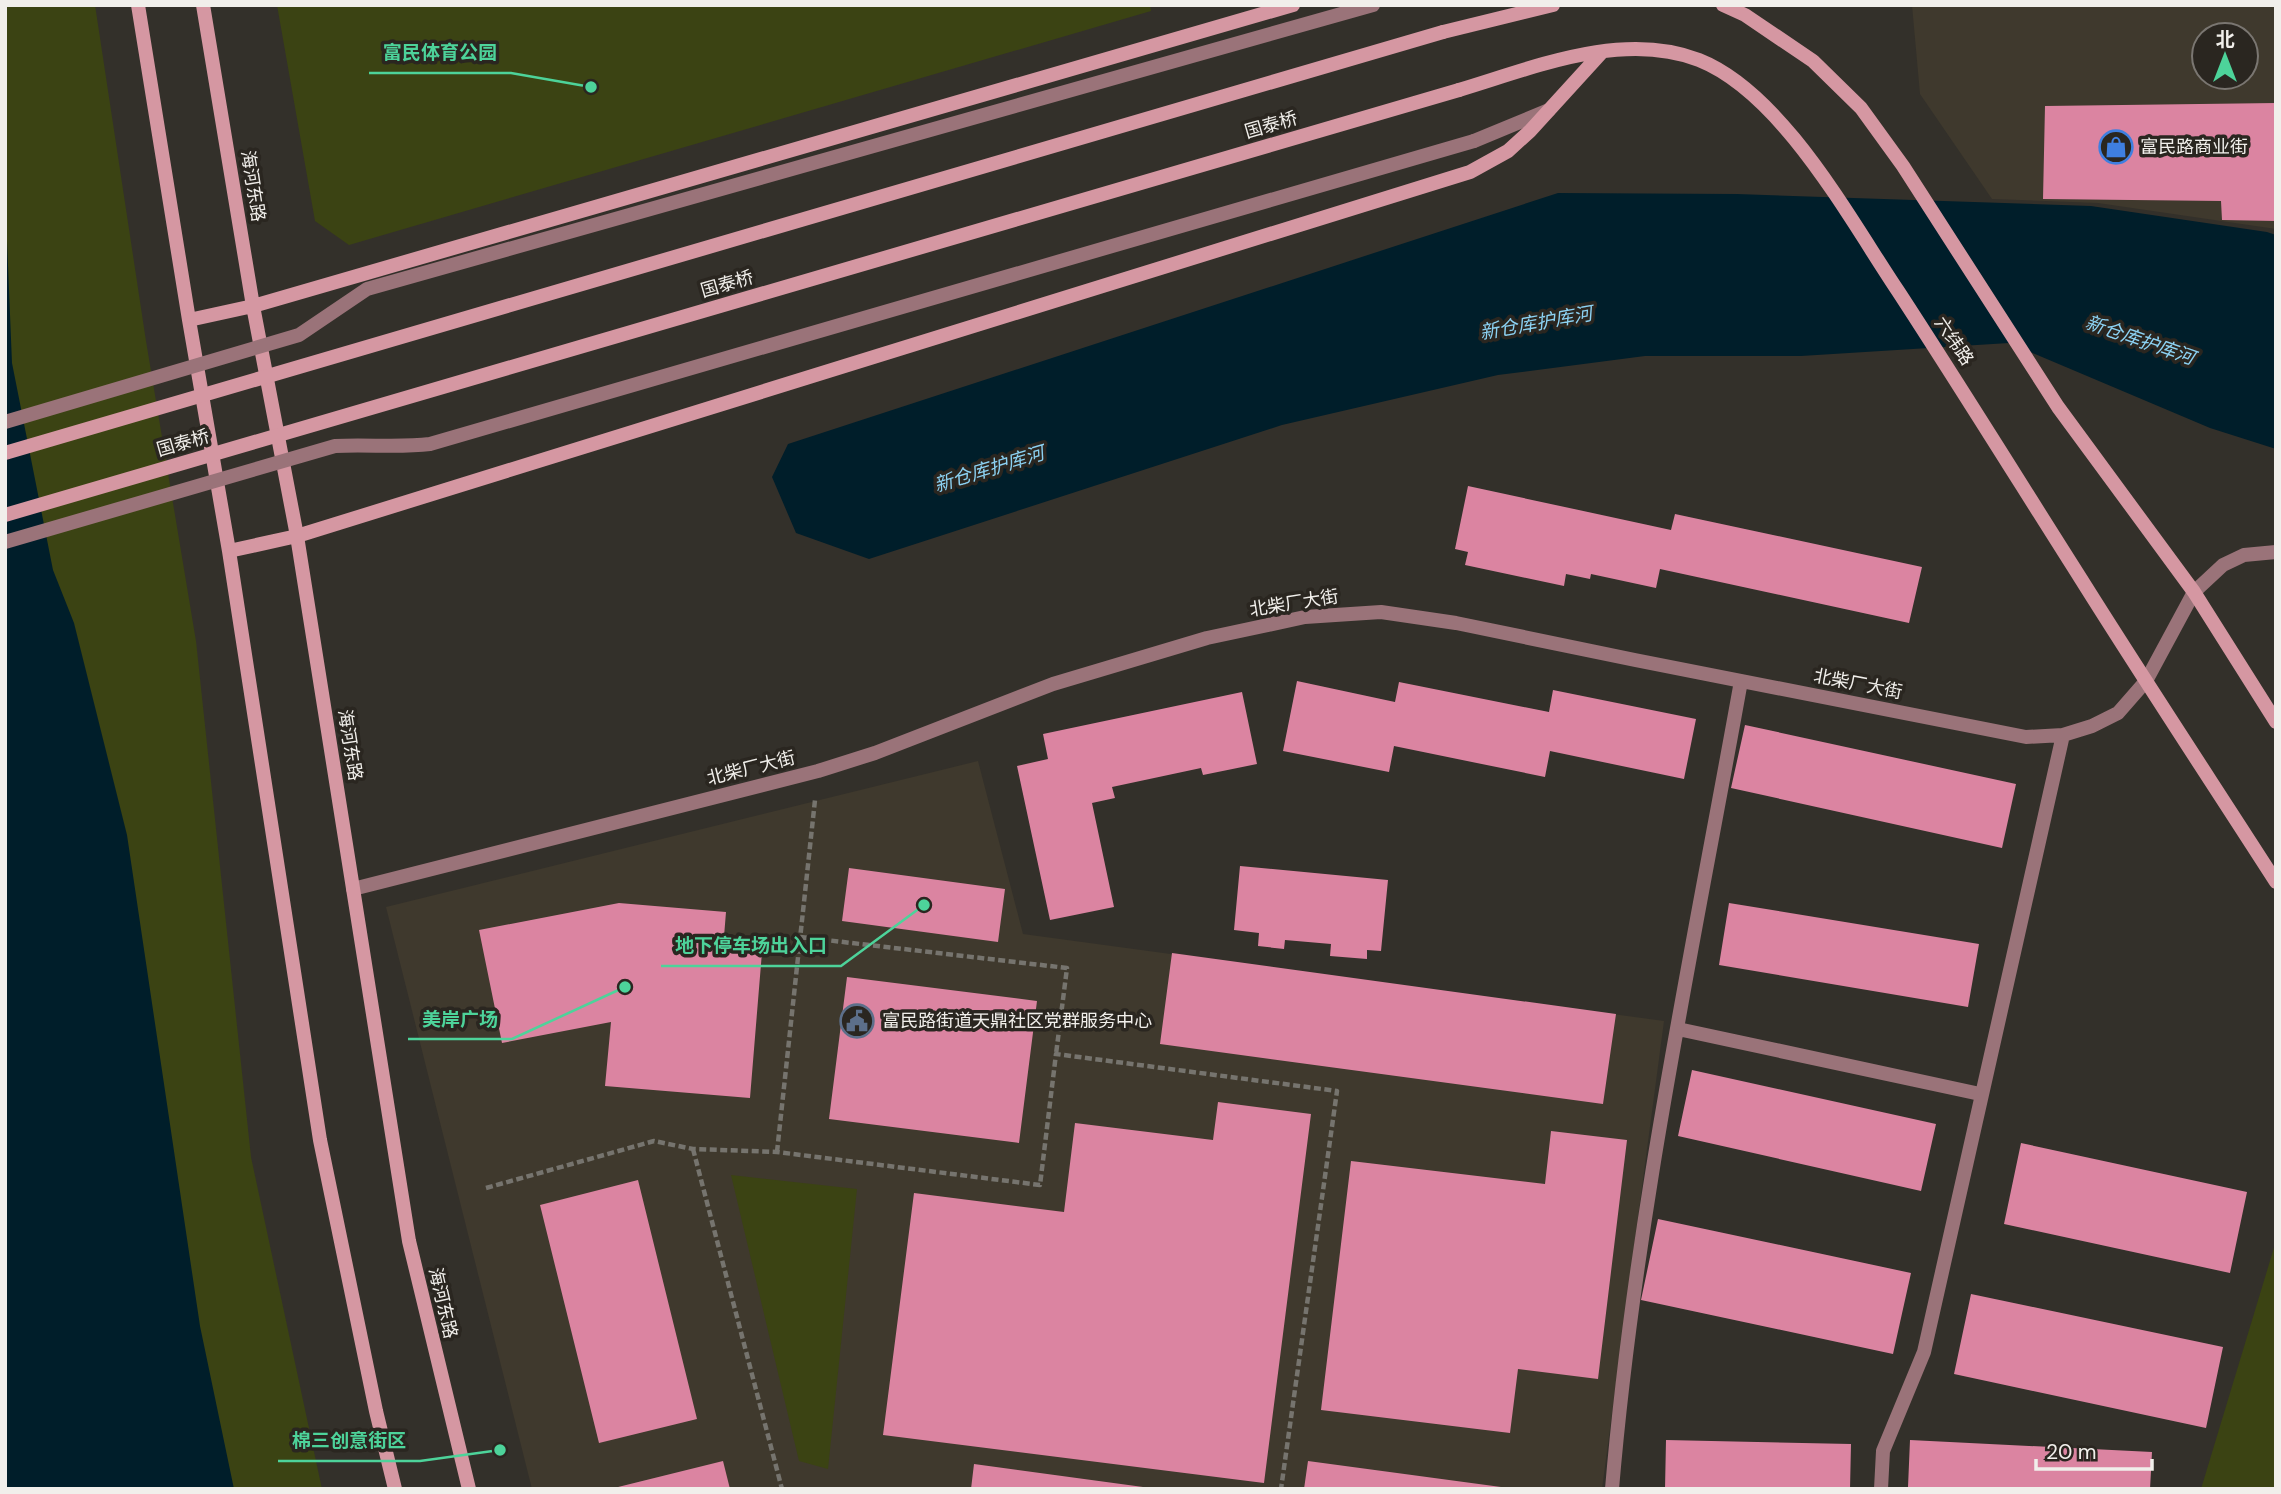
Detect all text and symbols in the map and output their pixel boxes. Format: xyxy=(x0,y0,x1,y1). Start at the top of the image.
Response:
north arrow xyxy=(2190,21,2260,91)
text: 北 xyxy=(2215,27,2235,52)
callout: 富民体育公园 xyxy=(369,33,511,73)
text: 富民体育公园 xyxy=(383,40,497,65)
street label: 国泰桥 xyxy=(1242,106,1300,144)
shop icon: 富民路商业街 xyxy=(2097,128,2135,166)
place label: 富民路商业街 xyxy=(2140,135,2248,159)
street label: 海河东路 xyxy=(236,149,270,223)
street label: 国泰桥 xyxy=(698,265,756,303)
water label: 新仓库护库河 xyxy=(1478,300,1598,345)
water label: 新仓库护库河 xyxy=(2082,310,2202,372)
street label: 六纬路 xyxy=(1929,312,1979,370)
street label: 国泰桥 xyxy=(154,424,212,462)
water label: 新仓库护库河 xyxy=(931,439,1051,498)
street label: 北柴厂大街 xyxy=(1248,584,1340,622)
street label: 北柴厂大街 xyxy=(1812,664,1904,704)
street label: 海河东路 xyxy=(333,708,367,782)
street label: 北柴厂大街 xyxy=(704,745,798,791)
callout: 地下停车场出入口 xyxy=(661,926,841,966)
text: 地下停车场出入口 xyxy=(675,933,827,958)
callout: 美岸广场 xyxy=(408,999,512,1039)
public building icon: 富民路街道天鼎社区党群服务中心 xyxy=(838,1002,876,1040)
text: 美岸广场 xyxy=(422,1007,498,1032)
place label: 富民路街道天鼎社区党群服务中心 xyxy=(882,1009,1152,1033)
street label: 海河东路 xyxy=(423,1265,463,1341)
callout: 棉三创意街区 xyxy=(278,1421,420,1461)
text: 棉三创意街区 xyxy=(292,1428,406,1453)
scale bar xyxy=(2036,1428,2152,1472)
text: 20 m xyxy=(2046,1438,2097,1466)

